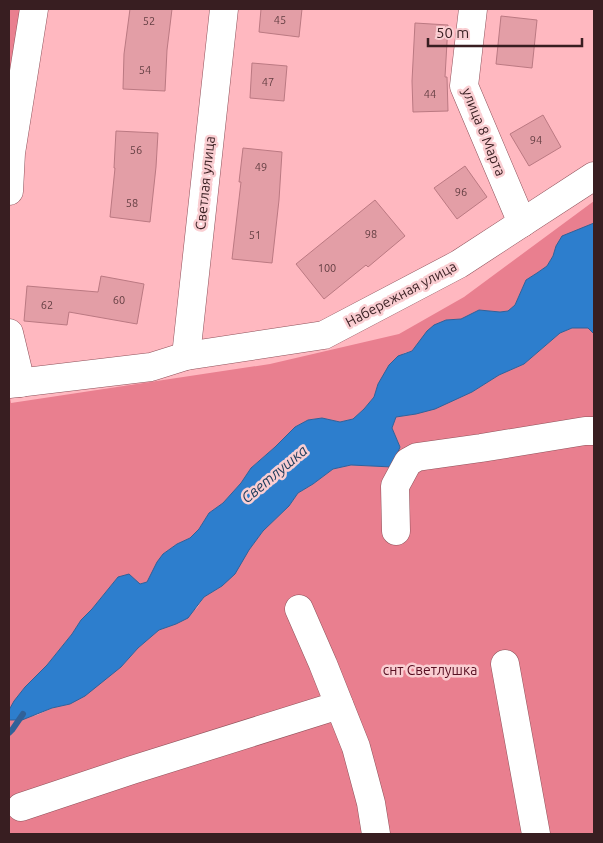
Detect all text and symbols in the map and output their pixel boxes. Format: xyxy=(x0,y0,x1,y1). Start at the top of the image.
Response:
house number: 45 xyxy=(274,14,286,26)
house number: 52 xyxy=(143,15,155,27)
scale bar xyxy=(428,15,582,47)
text: 50 m xyxy=(436,24,469,41)
house number: 54 xyxy=(139,64,151,76)
house number: 47 xyxy=(262,76,274,88)
street label: улица 8 Марта xyxy=(459,86,509,178)
house number: 44 xyxy=(424,88,436,100)
house number: 94 xyxy=(530,134,542,146)
street label: Светлая улица xyxy=(192,135,218,231)
house number: 56 xyxy=(130,144,142,156)
house number: 49 xyxy=(255,161,267,173)
house number: 96 xyxy=(455,186,467,198)
house number: 58 xyxy=(126,197,138,209)
house number: 98 xyxy=(365,228,377,240)
house number: 51 xyxy=(249,229,261,241)
street label: Набережная улица xyxy=(343,258,459,330)
house number: 100 xyxy=(318,262,336,274)
house number: 60 xyxy=(113,294,125,306)
house number: 62 xyxy=(41,299,53,311)
water label: Светлушка xyxy=(238,442,310,506)
park label: снт Светлушка xyxy=(383,662,477,678)

